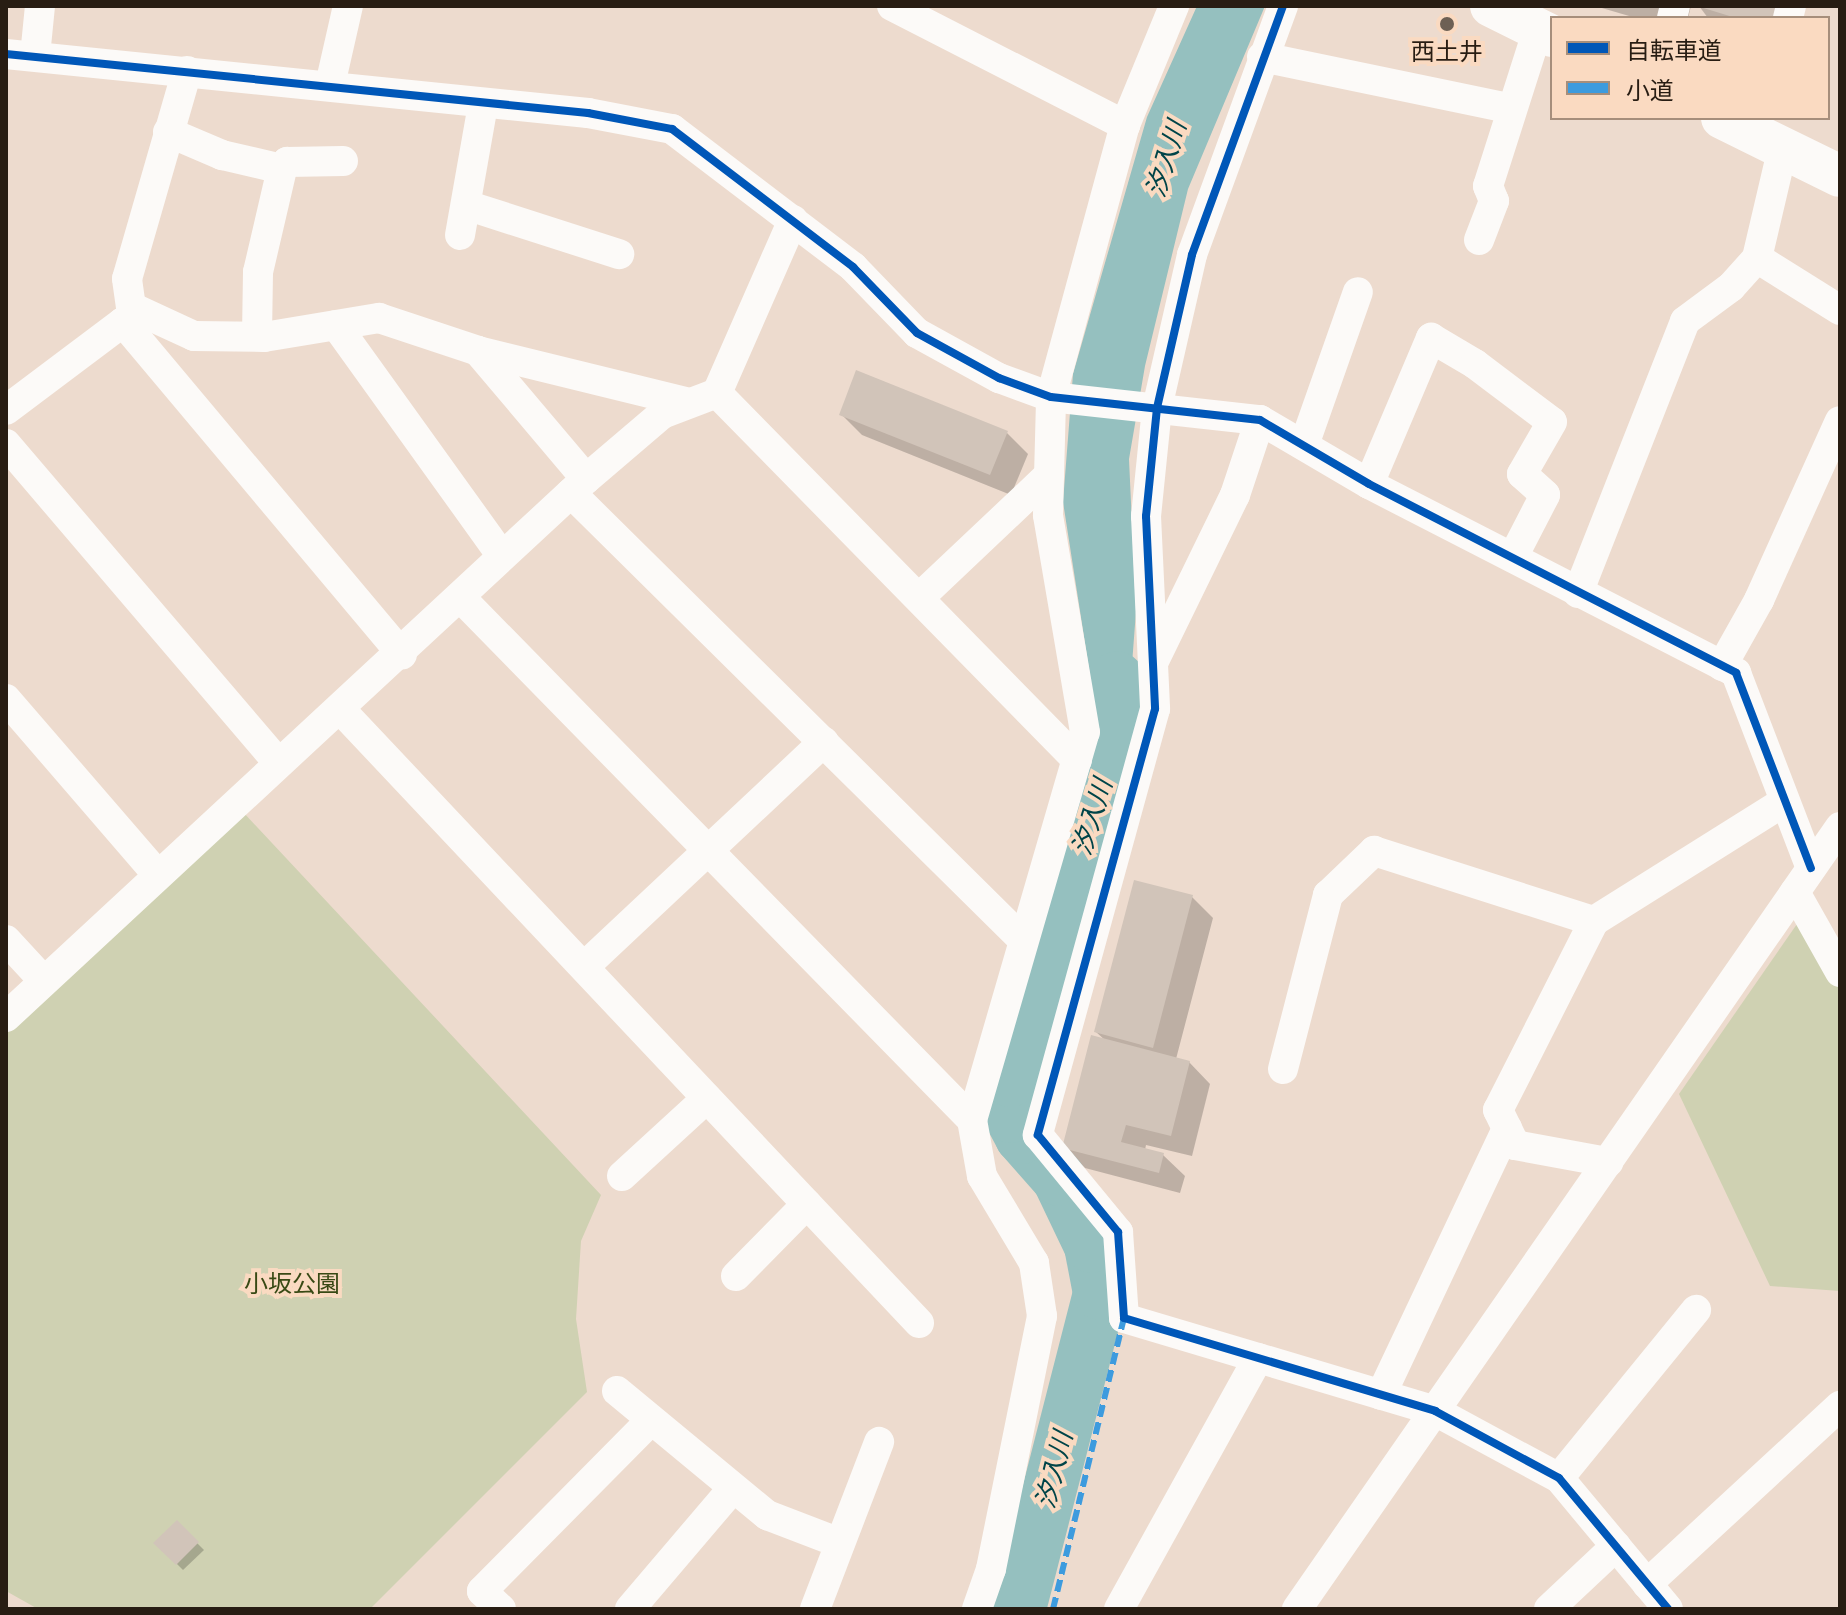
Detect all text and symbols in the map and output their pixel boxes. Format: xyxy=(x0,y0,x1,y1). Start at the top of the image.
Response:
marker: 西土井 xyxy=(1438,15,1456,33)
legend xyxy=(1550,16,1830,120)
text: 自転車道 xyxy=(1626,35,1722,64)
place label: 西土井 xyxy=(1411,37,1483,65)
text: 小道 xyxy=(1626,75,1674,104)
water label: 汐入川 xyxy=(1140,117,1192,201)
water label: 汐入川 xyxy=(1066,775,1118,859)
park label: 小坂公園 xyxy=(244,1269,340,1297)
water label: 汐入川 xyxy=(1029,1428,1079,1512)

